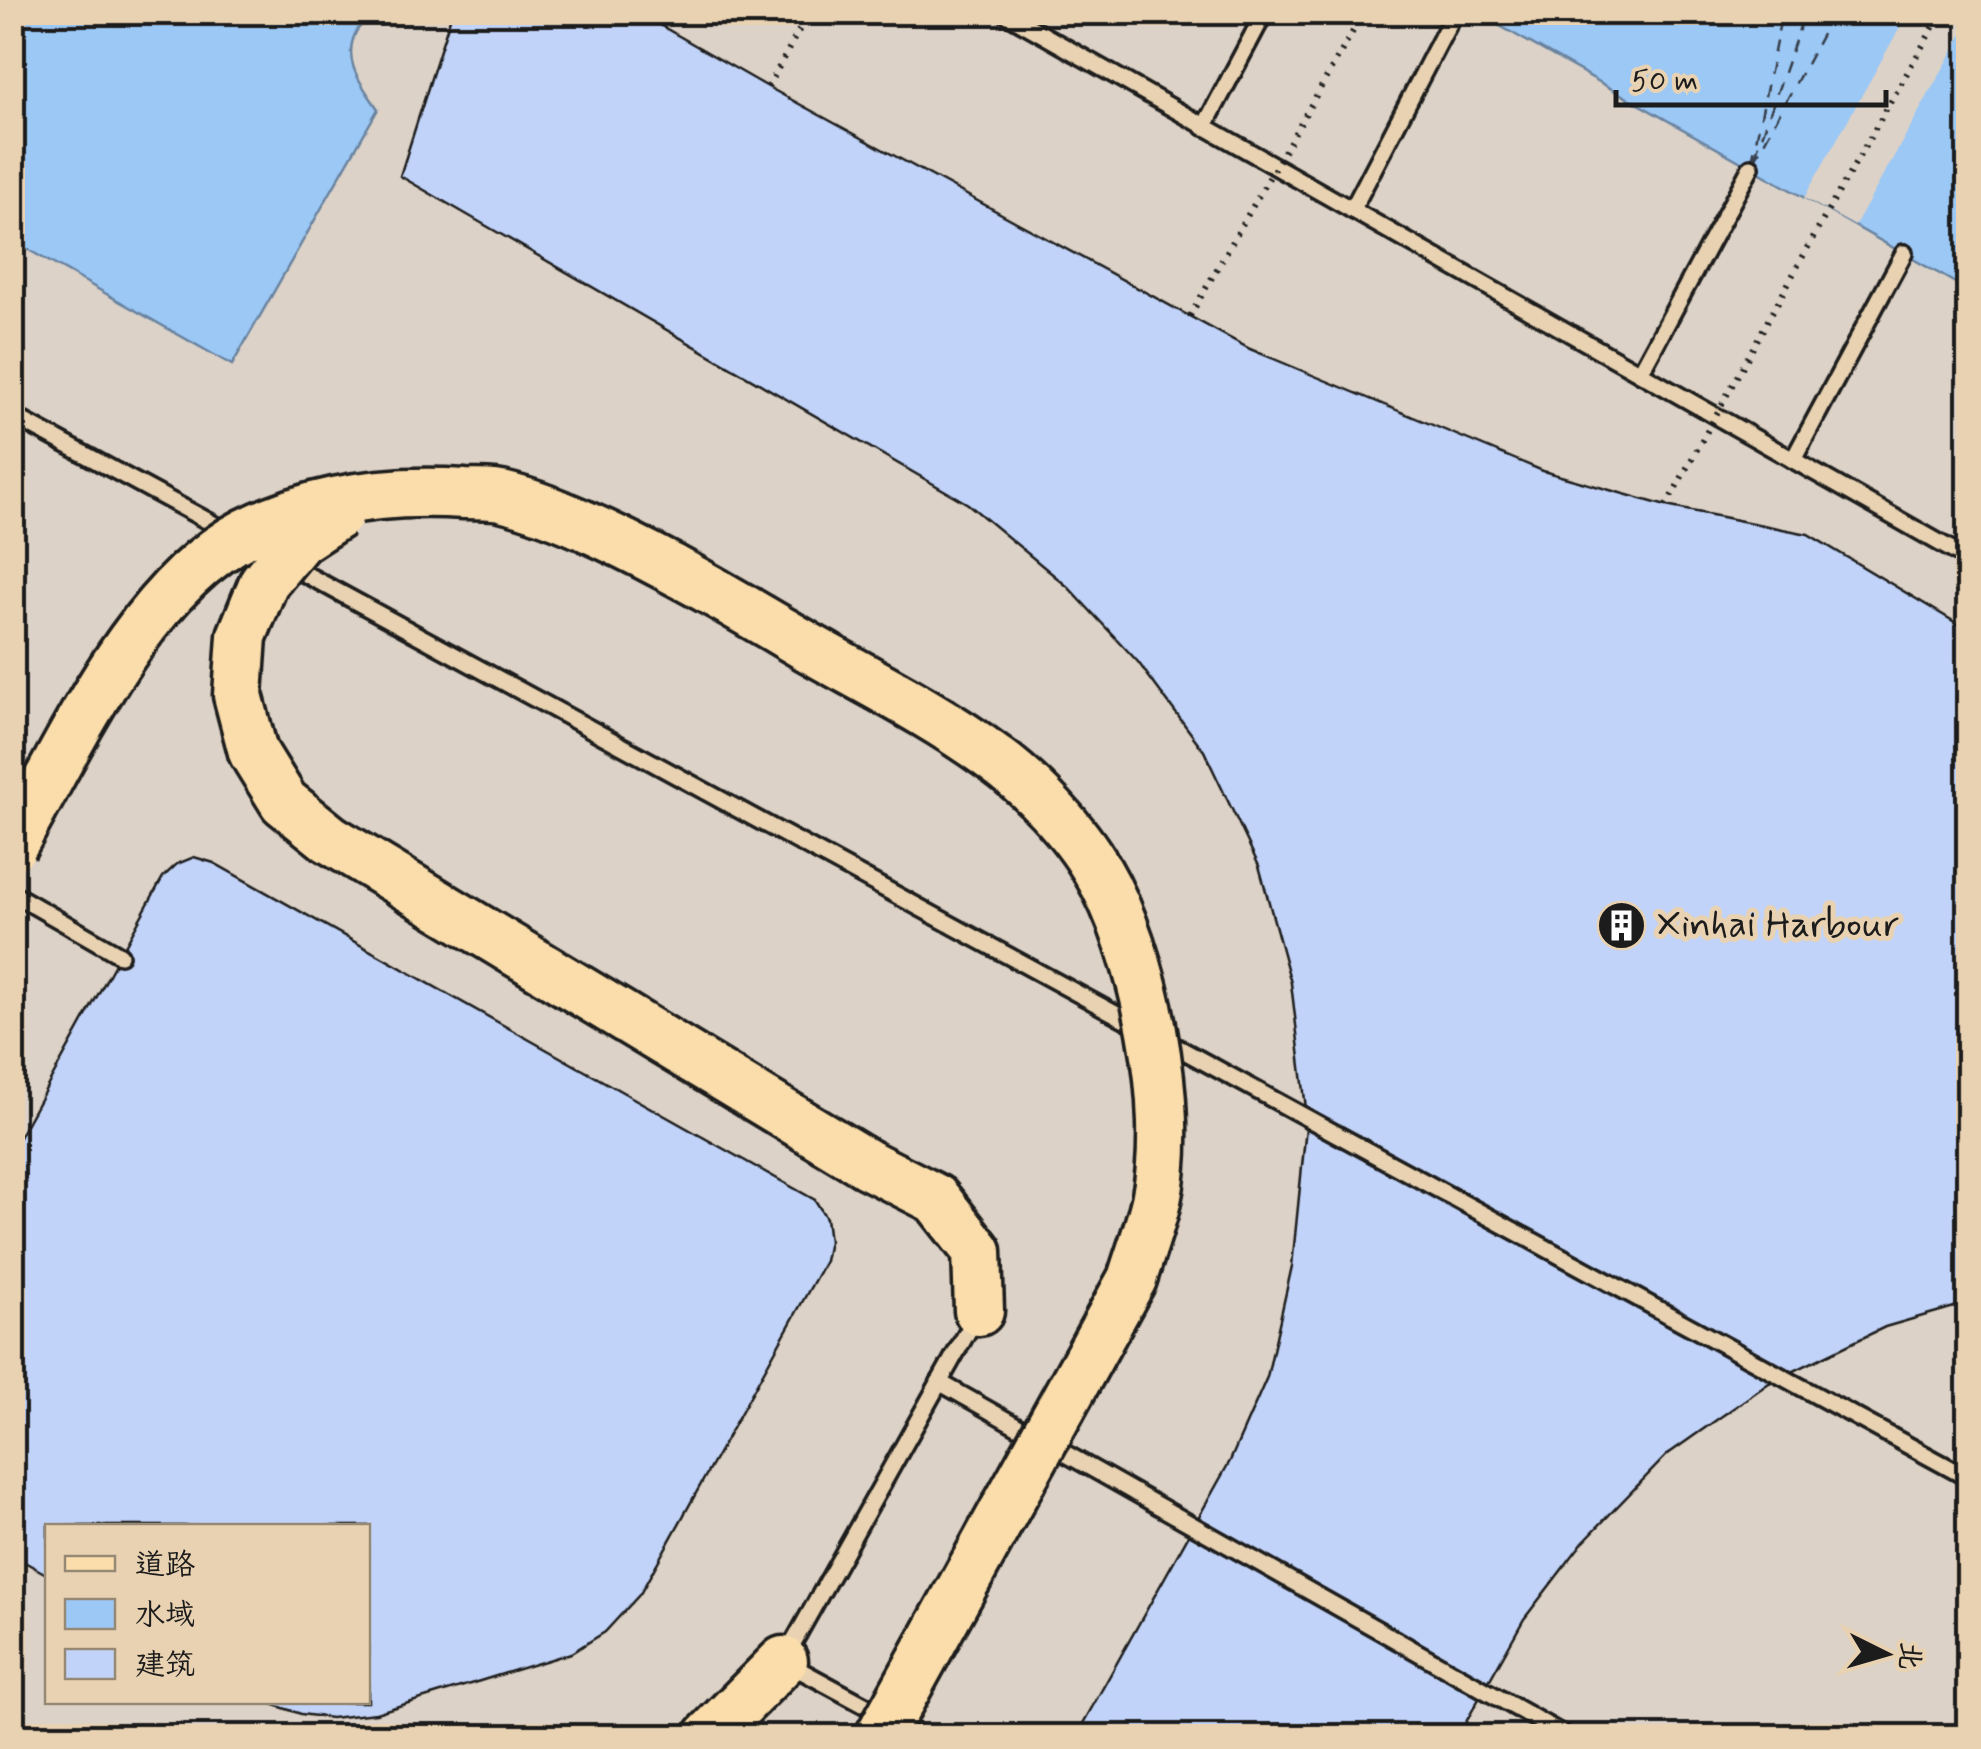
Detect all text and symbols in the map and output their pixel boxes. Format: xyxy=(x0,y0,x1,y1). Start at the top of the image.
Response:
scale bar xyxy=(1616,45,1886,107)
text: 50 m xyxy=(1631,62,1698,101)
building icon: Xinhai Harbour xyxy=(1596,899,1648,951)
place label: Xinhai Harbour xyxy=(1657,901,1900,950)
legend xyxy=(45,1524,370,1704)
text: 道路 xyxy=(135,1546,195,1585)
text: 水域 xyxy=(135,1596,195,1635)
north arrow xyxy=(1836,1604,1936,1704)
text: 北 xyxy=(1889,1640,1928,1672)
text: 建筑 xyxy=(135,1646,195,1685)

